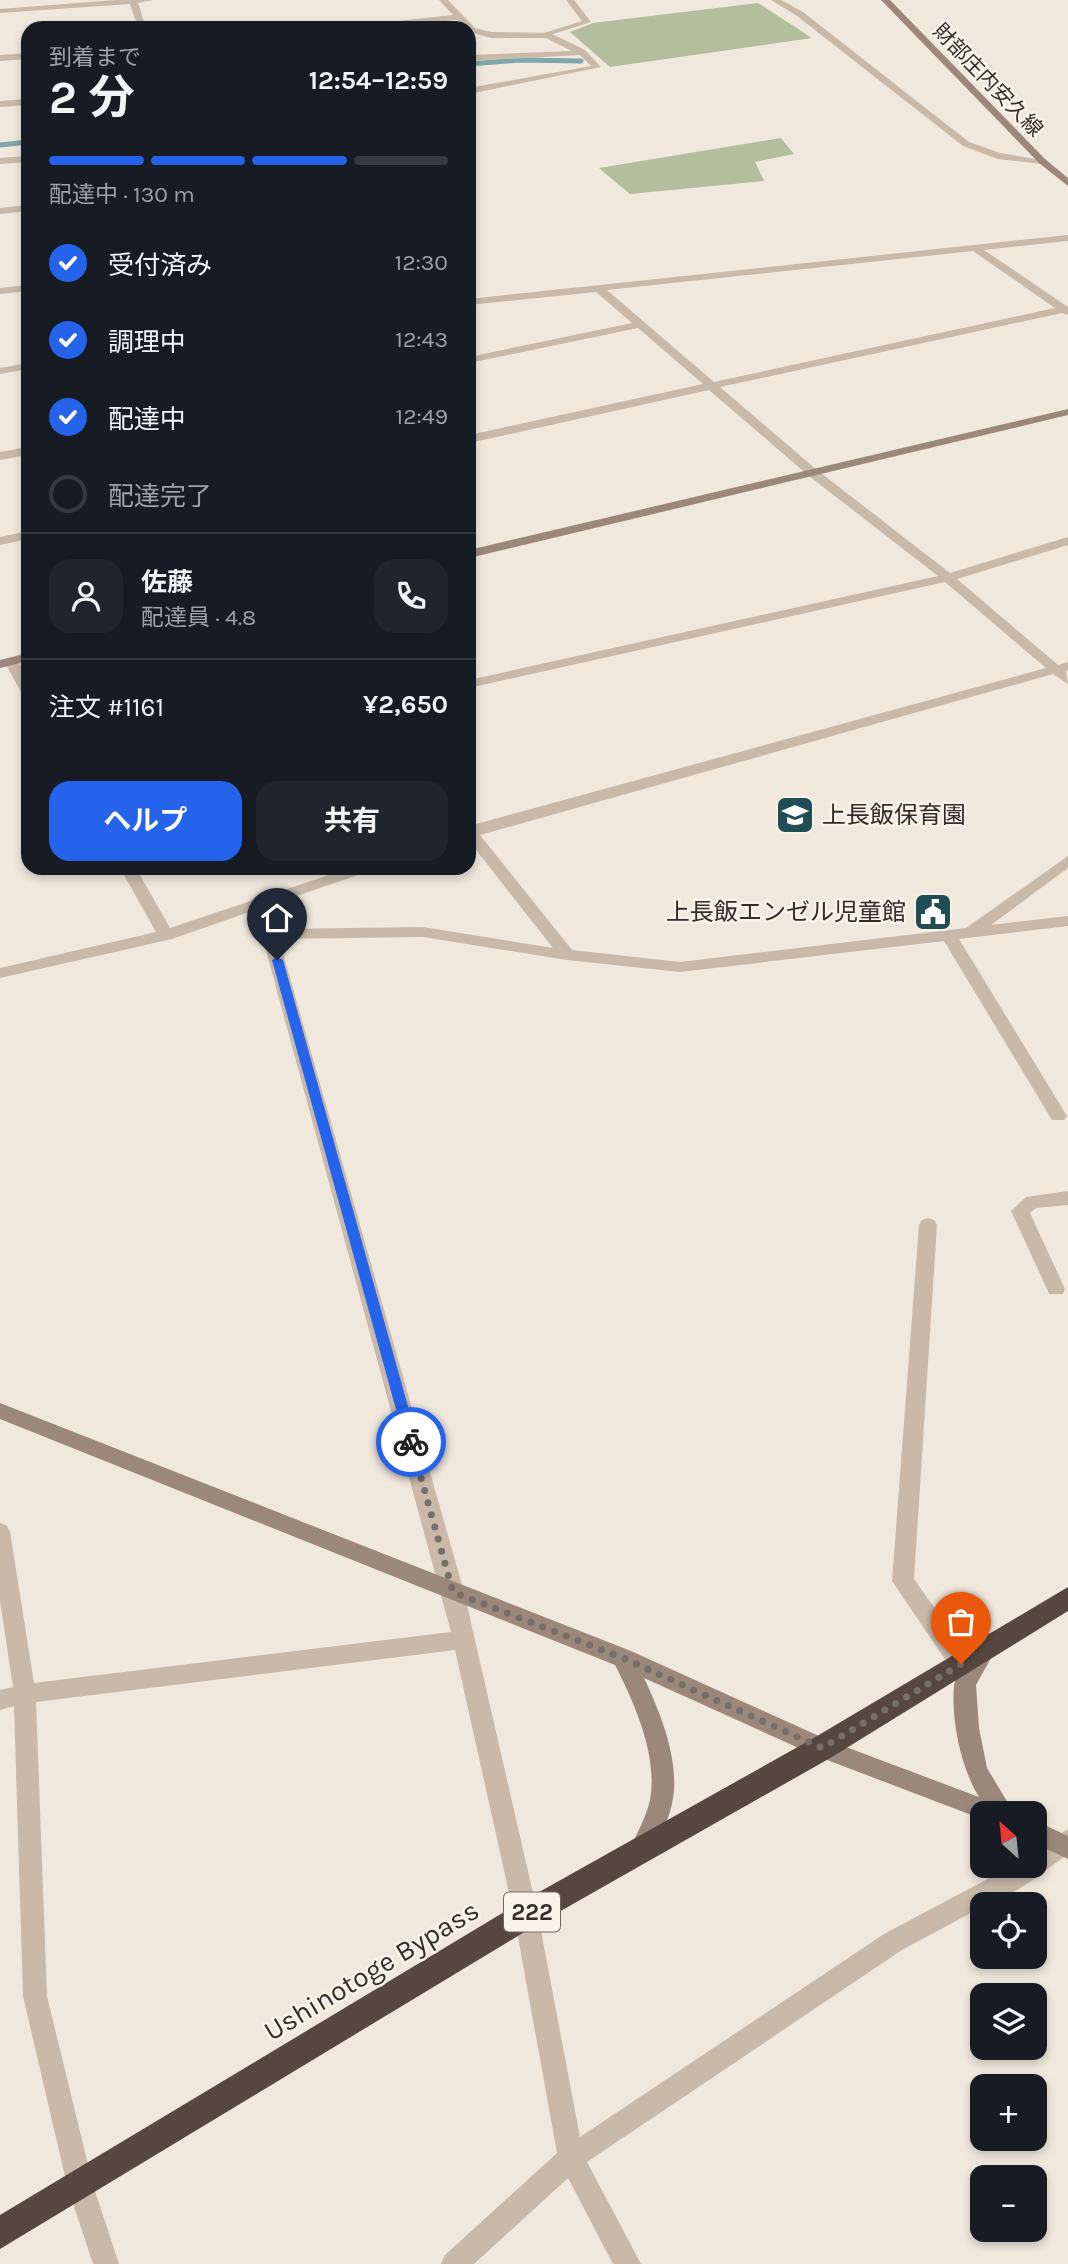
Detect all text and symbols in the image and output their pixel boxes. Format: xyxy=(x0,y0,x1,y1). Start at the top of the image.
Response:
street label: 財部庄内安久線 xyxy=(928,19,1048,141)
text: 到着まで xyxy=(49,44,141,71)
text: 12:54–12:59 xyxy=(309,65,448,96)
text: 2 分 xyxy=(49,71,134,125)
text: 配達中 · 130 m xyxy=(49,181,195,208)
icon: check xyxy=(49,244,87,282)
text: 12:30 xyxy=(395,249,448,276)
text: 受付済み xyxy=(108,250,212,281)
icon: check xyxy=(49,321,87,359)
text: 12:43 xyxy=(395,326,448,353)
text: 調理中 xyxy=(108,327,186,358)
icon: check xyxy=(49,398,87,436)
text: 12:49 xyxy=(396,403,448,430)
text: 配達中 xyxy=(108,404,186,435)
text: 配達完了 xyxy=(108,481,212,512)
button: person xyxy=(49,559,123,633)
button: phone xyxy=(374,559,448,633)
text: 佐藤 xyxy=(141,567,193,598)
text: 配達員 · 4.8 xyxy=(141,604,256,631)
text: ¥2,650 xyxy=(363,689,448,720)
text: 注文 #1161 xyxy=(49,692,164,723)
button: ヘルプ xyxy=(49,781,242,861)
button: 共有 xyxy=(256,781,448,861)
school or university icon: 上長飯保育園 xyxy=(774,794,816,836)
place label: 上長飯保育園 xyxy=(822,801,966,829)
pin xyxy=(247,888,307,960)
public building icon: 上長飯エンゼル児童館 xyxy=(912,891,954,933)
place label: 上長飯エンゼル児童館 xyxy=(666,898,906,926)
icon: home xyxy=(258,899,296,937)
courier xyxy=(376,1407,446,1477)
icon: bike xyxy=(392,1423,430,1461)
pin xyxy=(931,1592,991,1664)
icon: bag xyxy=(942,1603,980,1641)
north arrow xyxy=(970,1801,1046,1878)
map controls xyxy=(970,1801,1047,2242)
button: locate xyxy=(970,1892,1047,1969)
street label: Ushinotoge Bypass xyxy=(258,1893,485,2048)
road number: 222 xyxy=(504,1893,560,1932)
button: layers xyxy=(970,1983,1047,2060)
button: + xyxy=(970,2074,1047,2151)
button: − xyxy=(970,2165,1047,2242)

